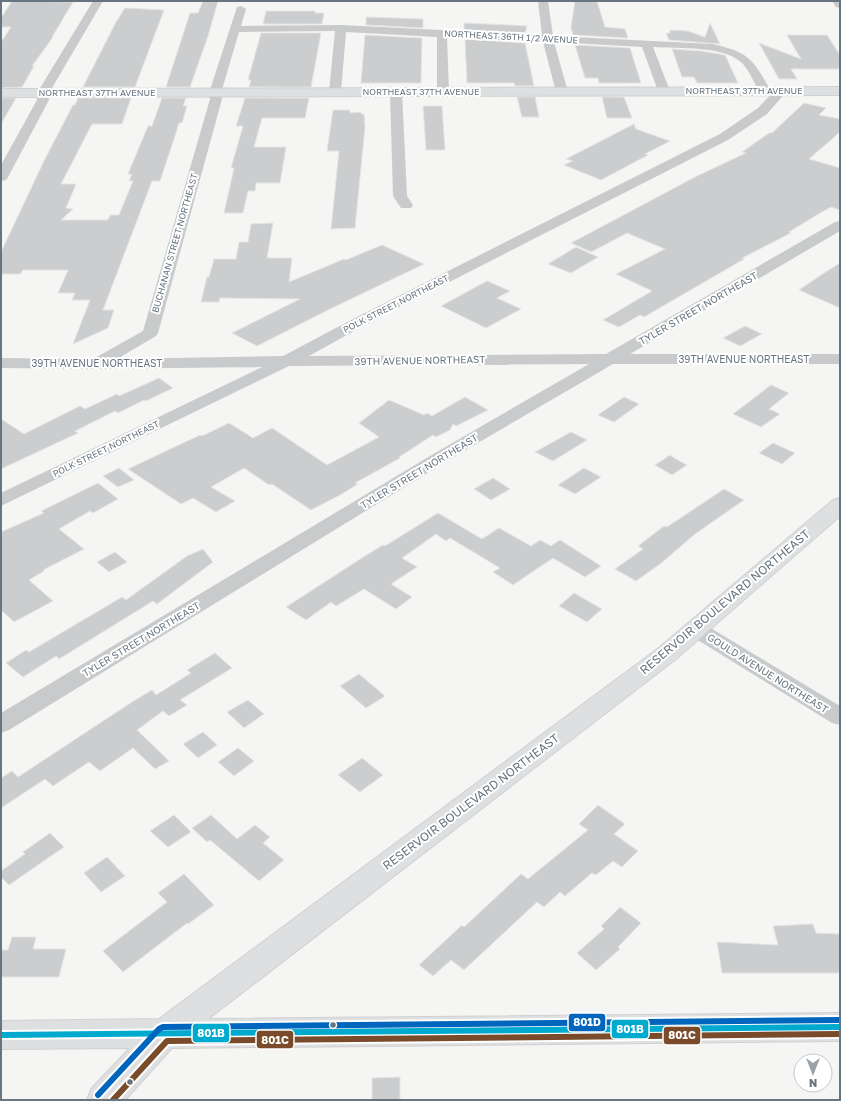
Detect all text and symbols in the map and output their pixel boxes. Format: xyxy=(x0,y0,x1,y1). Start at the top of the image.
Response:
street label: NORTHEAST 36TH 1/2 AVENUE xyxy=(444,28,578,46)
street label: NORTHEAST 37TH AVENUE xyxy=(685,85,803,96)
street label: NORTHEAST 37TH AVENUE xyxy=(362,86,480,97)
street label: NORTHEAST 37TH AVENUE xyxy=(38,87,156,98)
street label: BUCHANAN STREET NORTHEAST xyxy=(149,172,200,314)
street label: TYLER STREET NORTHEAST xyxy=(637,269,759,347)
street label: POLK STREET NORTHEAST xyxy=(341,272,451,335)
street label: 39TH AVENUE NORTHEAST xyxy=(354,353,486,367)
street label: 39TH AVENUE NORTHEAST xyxy=(679,353,810,365)
street label: 39TH AVENUE NORTHEAST xyxy=(32,357,163,369)
street label: POLK STREET NORTHEAST xyxy=(51,418,161,479)
street label: TYLER STREET NORTHEAST xyxy=(358,431,480,511)
street label: RESERVOIR BOULEVARD NORTHEAST xyxy=(637,526,813,677)
street label: TYLER STREET NORTHEAST xyxy=(80,599,202,679)
street label: GOULD AVENUE NORTHEAST xyxy=(706,631,830,715)
street label: RESERVOIR BOULEVARD NORTHEAST xyxy=(379,730,562,873)
line badge: 801D xyxy=(568,1013,606,1032)
text: 801D xyxy=(573,1015,601,1028)
line badge: 801B xyxy=(611,1019,649,1039)
unlabelled marker xyxy=(328,1020,338,1030)
text: 801B xyxy=(616,1022,644,1035)
line badge: 801B xyxy=(192,1023,230,1043)
text: 801B xyxy=(197,1026,225,1039)
line badge: 801C xyxy=(663,1026,701,1045)
text: 801C xyxy=(668,1028,696,1041)
line badge: 801C xyxy=(256,1030,294,1049)
text: 801C xyxy=(261,1033,289,1046)
north arrow xyxy=(793,1053,833,1093)
unlabelled marker xyxy=(125,1077,135,1087)
text: N xyxy=(809,1077,817,1090)

